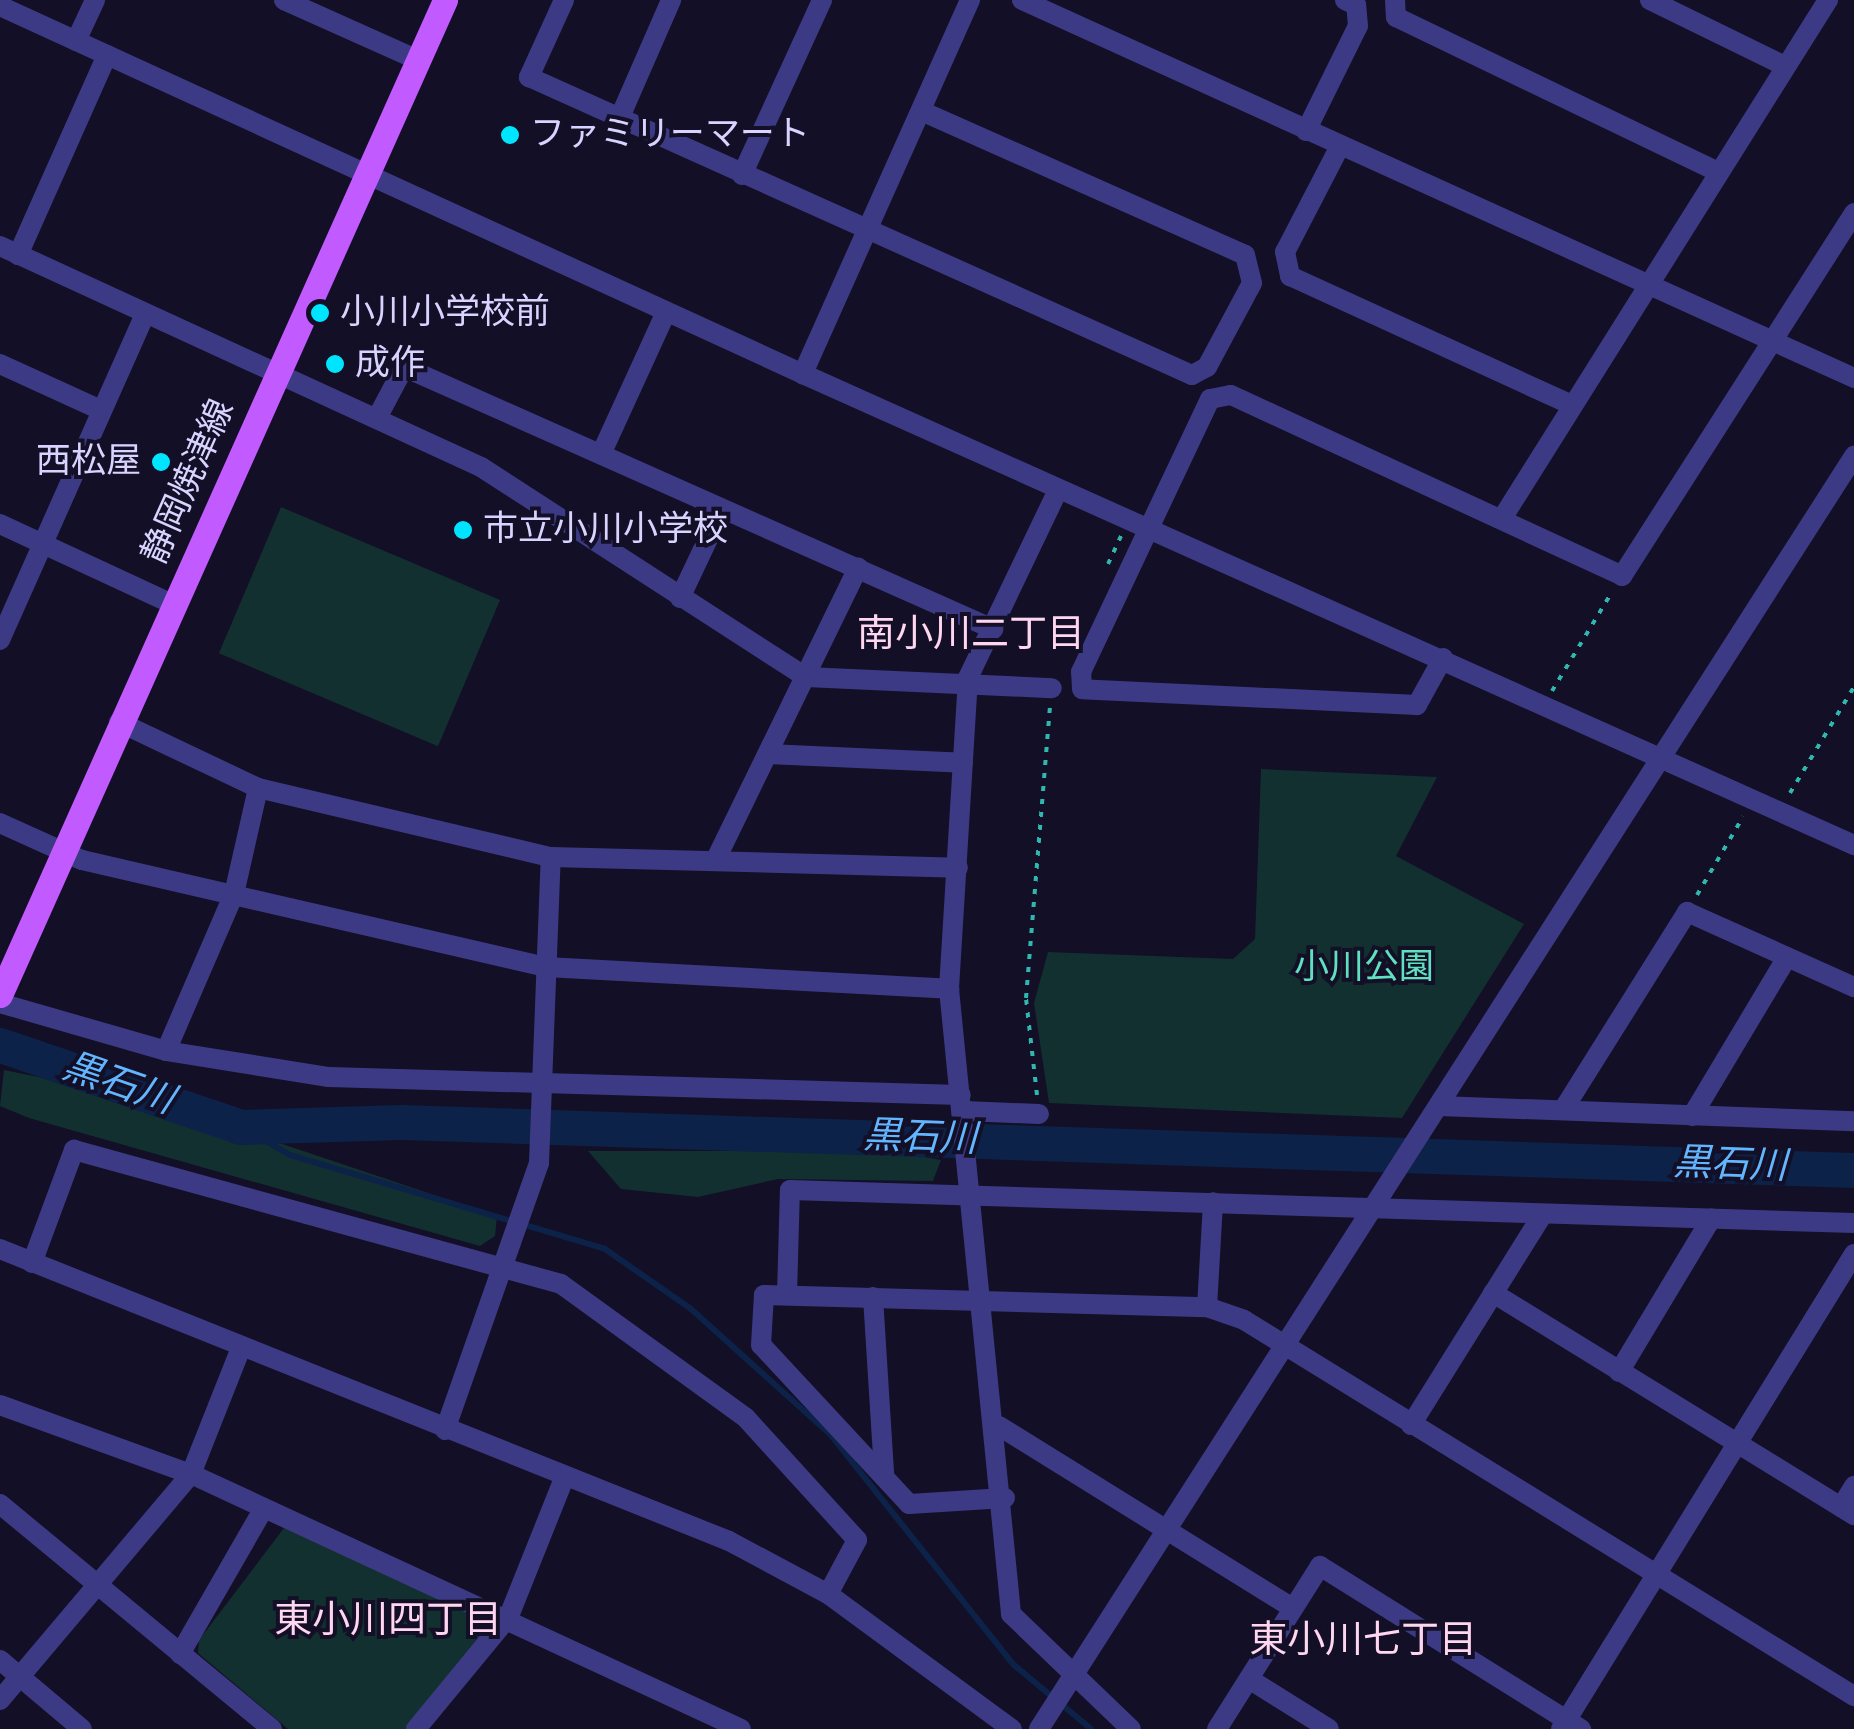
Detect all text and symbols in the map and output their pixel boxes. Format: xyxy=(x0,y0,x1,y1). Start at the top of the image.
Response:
place label: ファミリーマート xyxy=(530,114,810,156)
marker: ファミリーマート xyxy=(499,124,521,146)
place label: 小川小学校前 xyxy=(340,292,550,334)
marker: 小川小学校前 xyxy=(309,302,331,324)
place label: 成作 xyxy=(355,343,425,385)
marker: 成作 xyxy=(324,353,346,375)
street label: 静岡焼津線 xyxy=(134,394,244,570)
place label: 西松屋 xyxy=(36,441,141,483)
marker: 西松屋 xyxy=(150,451,172,473)
place label: 市立小川小学校 xyxy=(483,509,728,551)
marker: 市立小川小学校 xyxy=(452,519,474,541)
district label: 南小川二丁目 xyxy=(857,613,1085,659)
park label: 小川公園 xyxy=(1294,947,1434,989)
water label: 黒石川 xyxy=(57,1045,179,1125)
water label: 黒石川 xyxy=(862,1114,978,1164)
water label: 黒石川 xyxy=(1672,1141,1788,1191)
district label: 東小川四丁目 xyxy=(274,1599,502,1645)
district label: 東小川七丁目 xyxy=(1249,1619,1477,1665)

